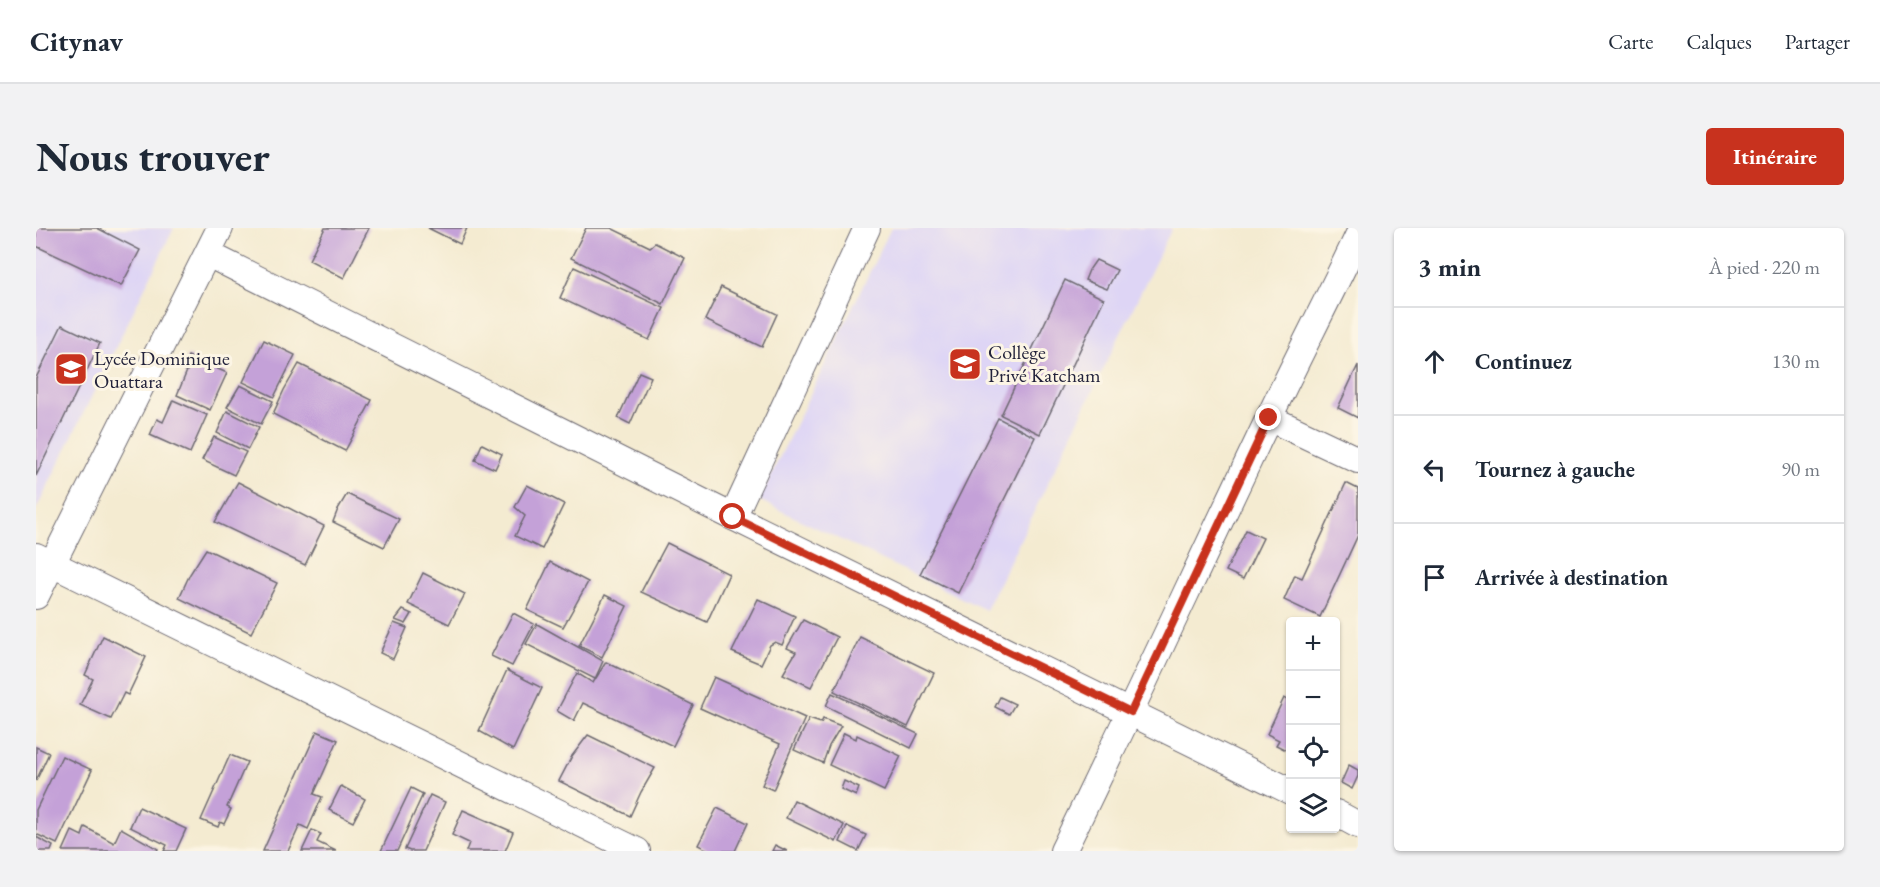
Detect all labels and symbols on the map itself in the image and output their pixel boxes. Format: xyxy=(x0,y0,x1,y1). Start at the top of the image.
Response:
place label: Collège Privé Katcham xyxy=(988,339,1101,388)
place label: Lycée Dominique Ouattara xyxy=(94,345,230,394)
school or university icon: Collège Privé Katcham xyxy=(947,346,983,382)
school or university icon: Lycée Dominique Ouattara xyxy=(53,351,89,387)
route end xyxy=(1255,404,1281,430)
route start xyxy=(719,503,745,529)

